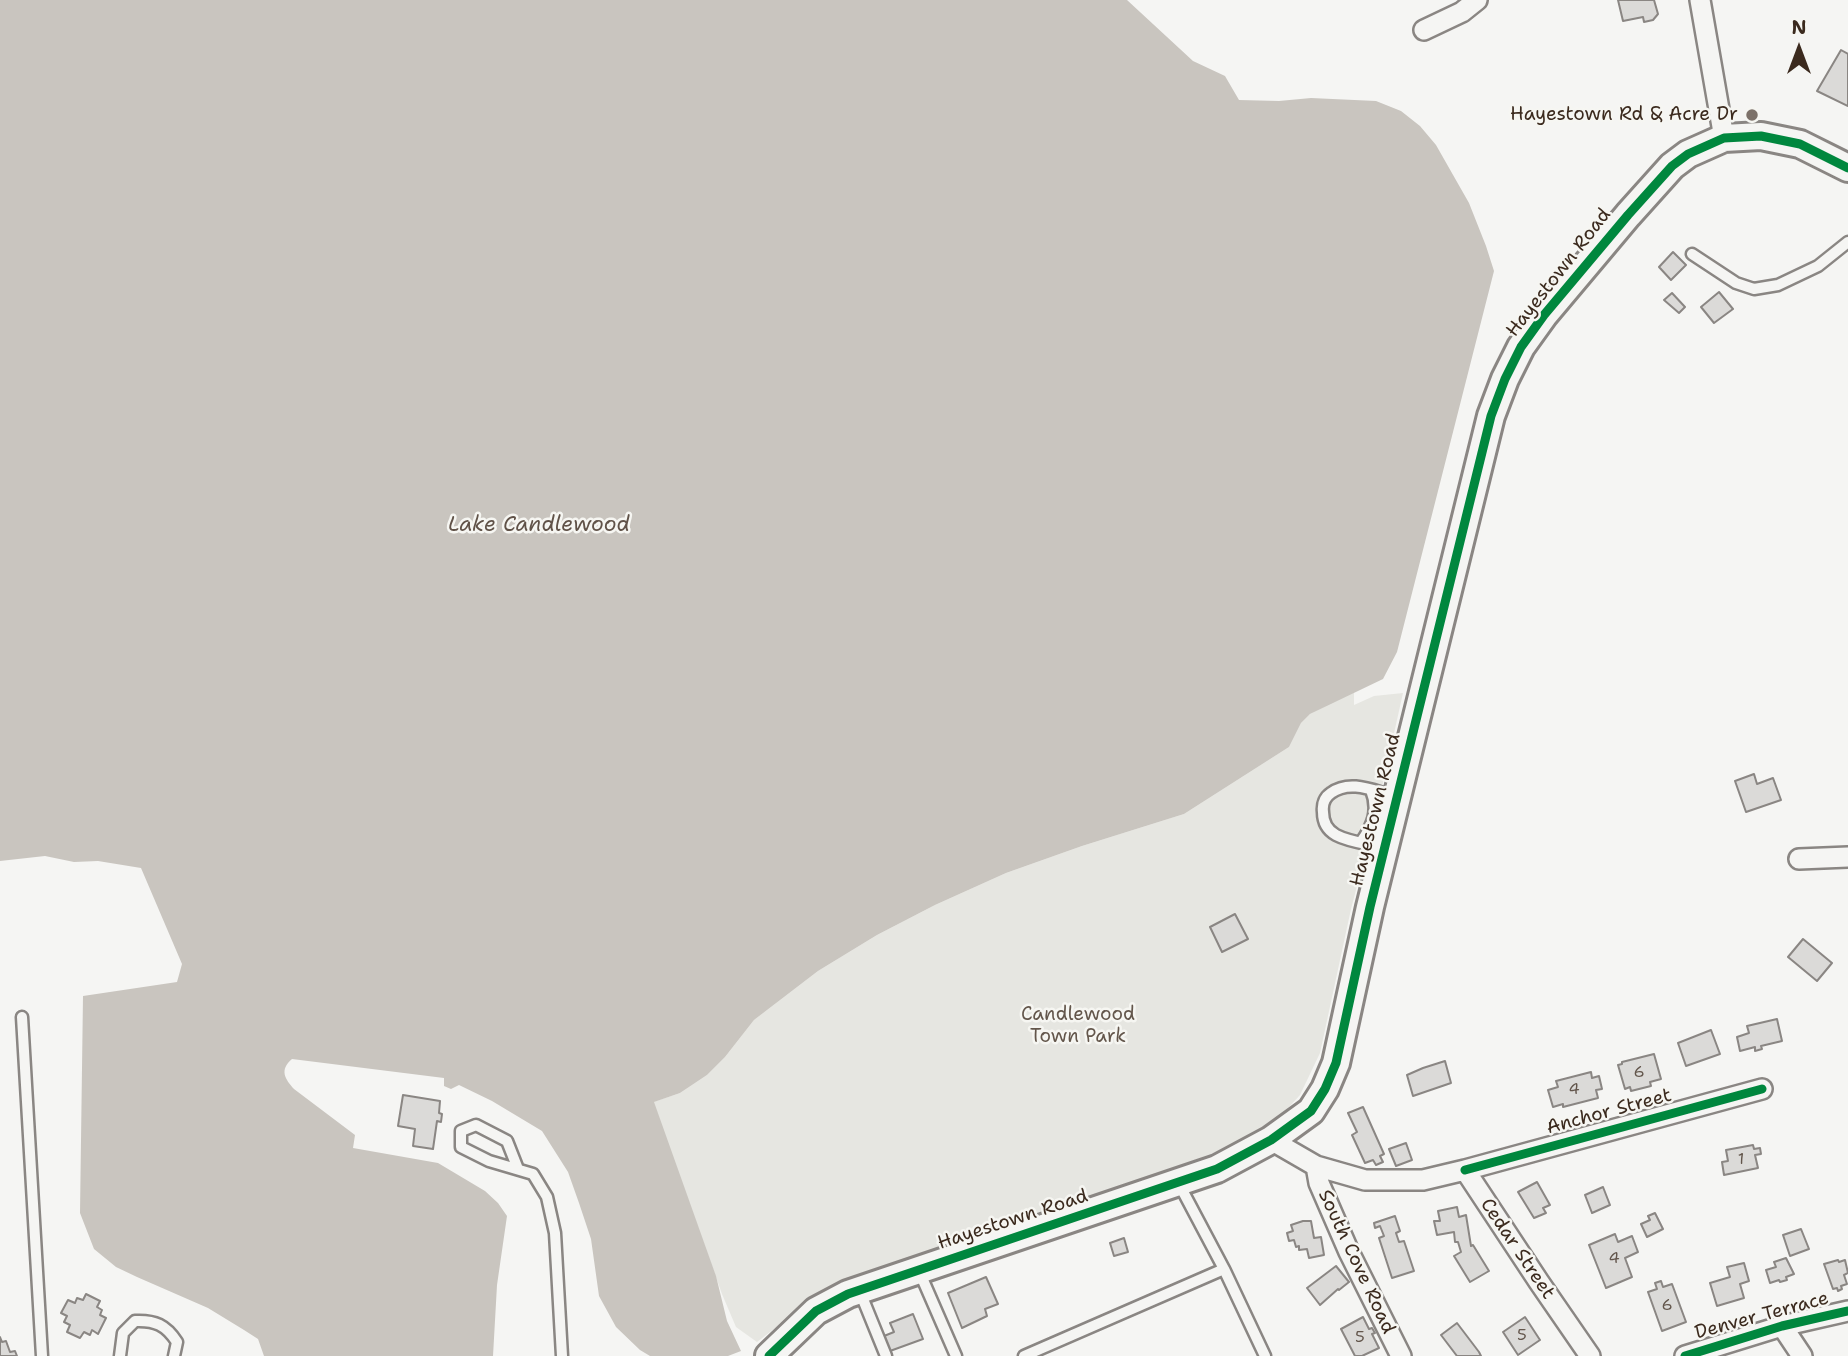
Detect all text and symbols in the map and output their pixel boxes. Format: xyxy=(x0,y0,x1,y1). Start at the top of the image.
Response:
north arrow xyxy=(1764,14,1834,84)
text: N xyxy=(1791,15,1807,40)
place label: Hayestown Rd & Acre Dr xyxy=(1510,104,1738,126)
marker: Hayestown Rd & Acre Dr xyxy=(1744,107,1760,123)
street label: Hayestown Road xyxy=(1502,204,1616,342)
water label: Lake Candlewood xyxy=(448,513,630,539)
street label: Hayestown Road xyxy=(1346,731,1406,889)
park label: Candlewood Town Park xyxy=(1021,1004,1135,1048)
house number: 6 xyxy=(1633,1063,1645,1083)
house number: 4 xyxy=(1568,1080,1580,1100)
street label: Anchor Street xyxy=(1544,1084,1674,1140)
house number: 1 xyxy=(1738,1150,1744,1170)
street label: Hayestown Road xyxy=(935,1185,1091,1255)
street label: South Cove Road xyxy=(1313,1186,1399,1338)
street label: Cedar Street xyxy=(1475,1194,1559,1304)
house number: 4 xyxy=(1608,1249,1620,1269)
street label: Denver Terrace xyxy=(1693,1287,1831,1345)
house number: 6 xyxy=(1661,1296,1673,1316)
house number: 5 xyxy=(1517,1326,1527,1346)
house number: 5 xyxy=(1355,1328,1365,1348)

